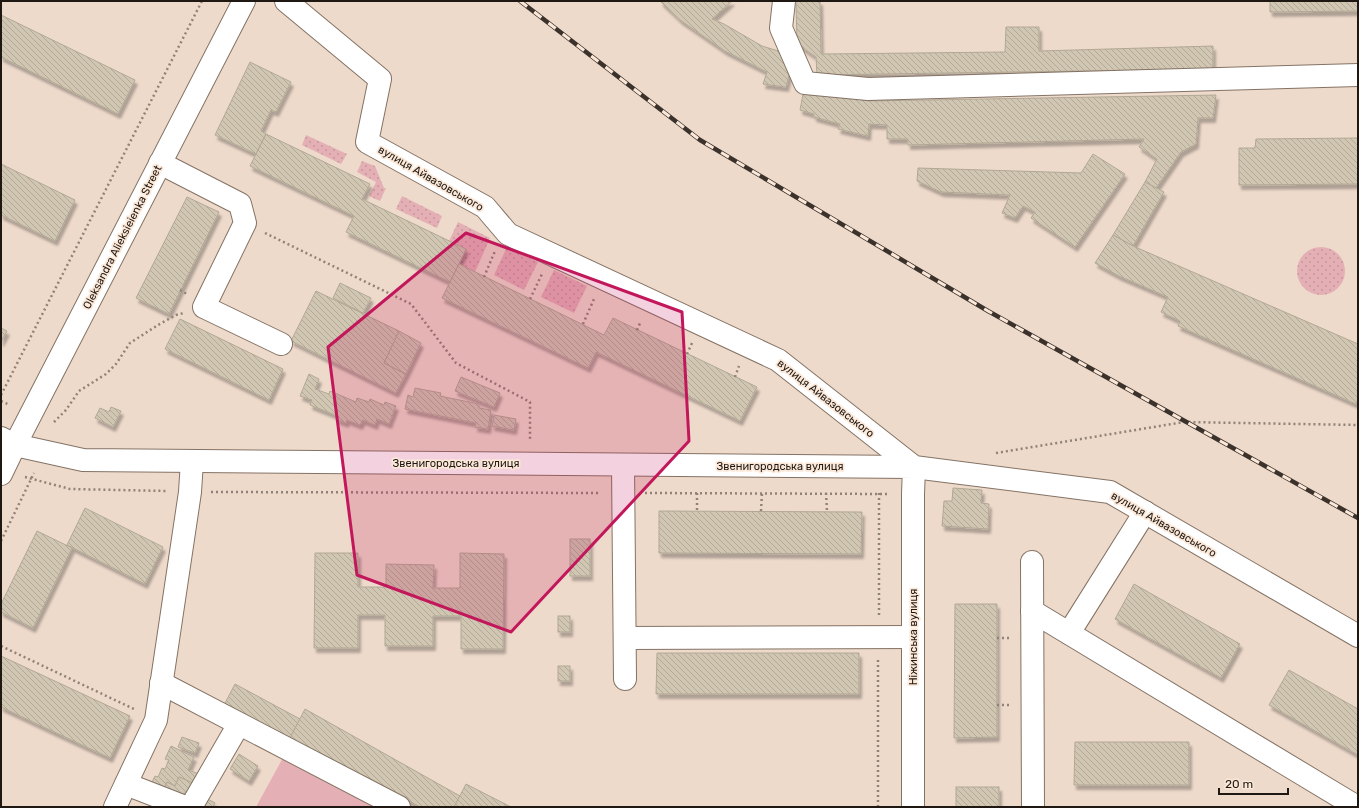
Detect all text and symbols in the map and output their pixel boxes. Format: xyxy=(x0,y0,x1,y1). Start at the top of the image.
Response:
street label: вулиця Айвазовського xyxy=(376,143,486,214)
street label: Oleksandra Alieksieienka Street xyxy=(80,162,165,311)
street label: вулиця Айвазовського xyxy=(775,357,877,440)
street label: Звенигородська вулиця xyxy=(393,457,519,470)
street label: Звенигородська вулиця xyxy=(717,460,843,473)
street label: вулиця Айвазовського xyxy=(1109,489,1219,560)
street label: Ніжинська вулиця xyxy=(907,589,920,685)
scale bar xyxy=(1219,770,1288,796)
text: 20 m xyxy=(1225,777,1253,791)

